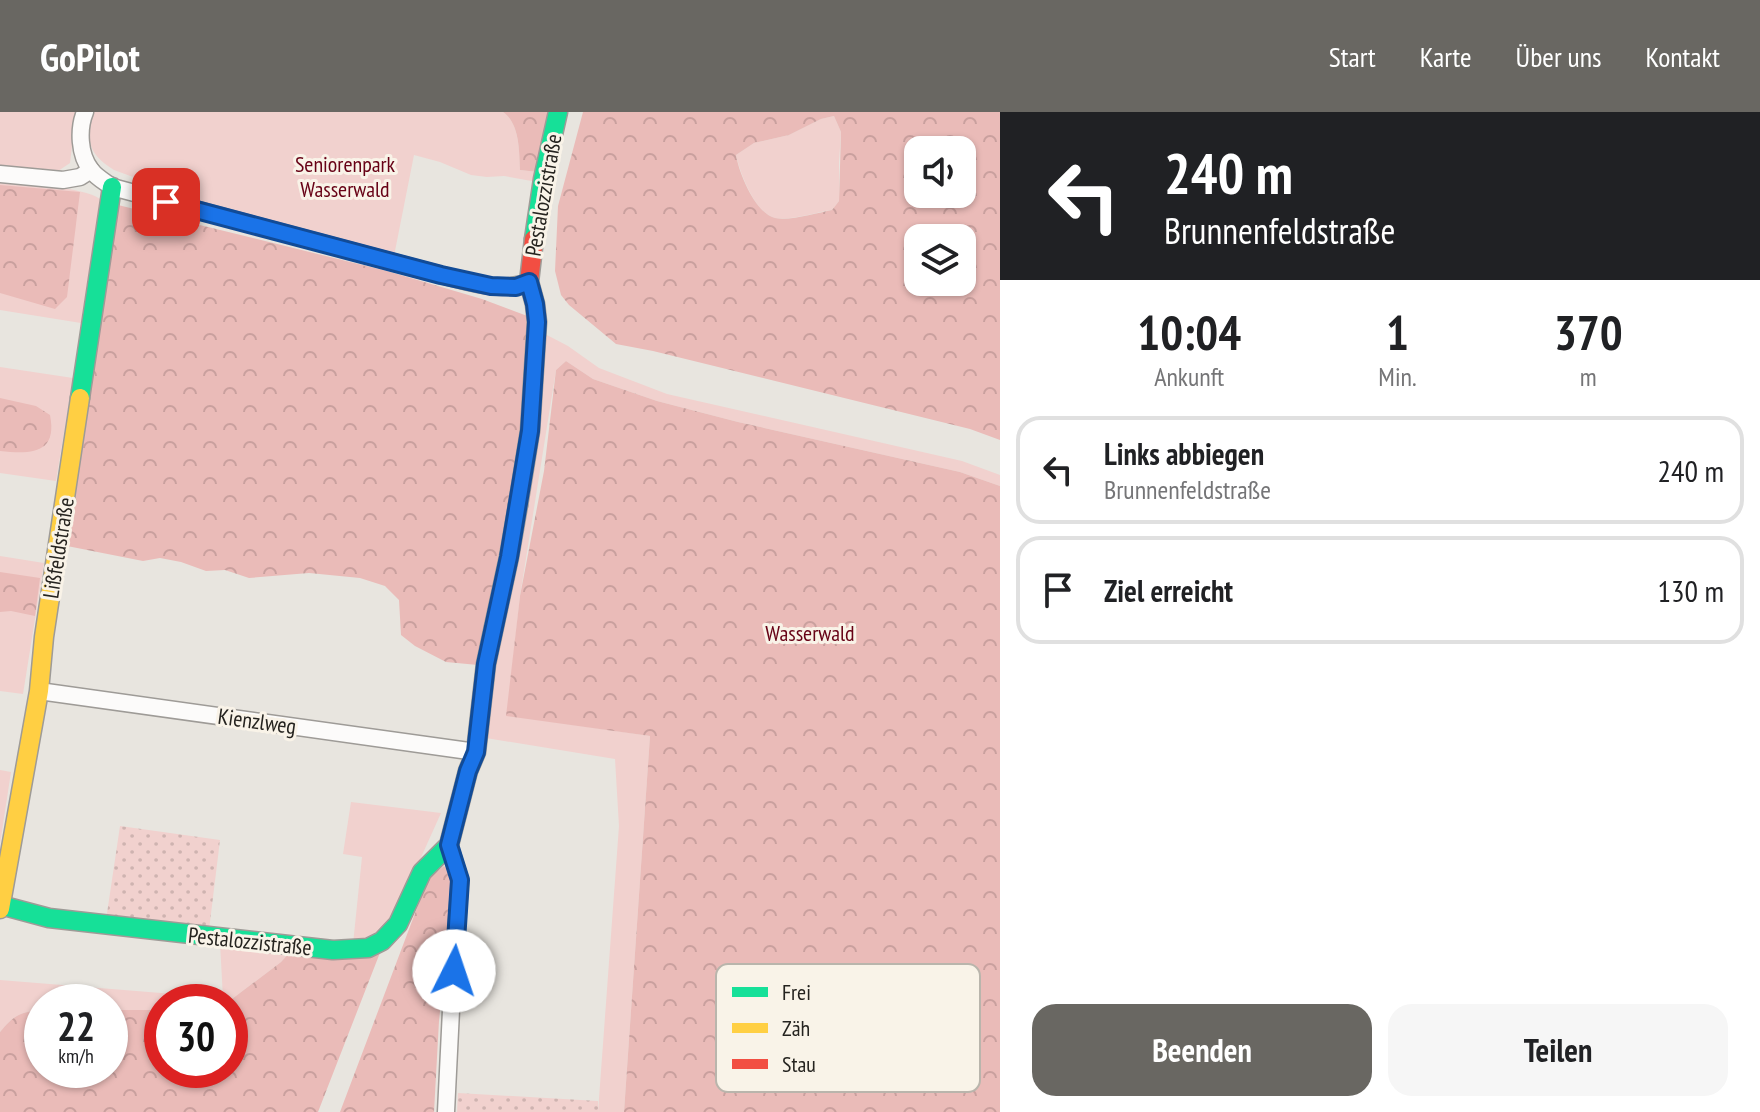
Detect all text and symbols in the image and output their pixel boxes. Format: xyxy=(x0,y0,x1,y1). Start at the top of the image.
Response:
text: GoPilot xyxy=(40,32,140,81)
text: Start xyxy=(1329,38,1376,75)
text: Karte xyxy=(1420,38,1472,75)
text: Über uns xyxy=(1516,38,1601,75)
text: Kontakt xyxy=(1645,38,1720,75)
street label: Pestalozzistraße xyxy=(518,132,568,258)
map controls xyxy=(904,136,976,296)
button: sound xyxy=(904,136,976,208)
text: 240 m xyxy=(1164,137,1293,209)
icon: left xyxy=(1032,144,1136,248)
park label: Seniorenpark Wasserwald xyxy=(295,150,396,203)
pin xyxy=(132,168,200,236)
icon: arrive xyxy=(144,180,188,224)
text: Brunnenfeldstraße xyxy=(1164,207,1395,254)
button: layers xyxy=(904,224,976,296)
text: 10:04 xyxy=(1137,301,1241,363)
text: 1 xyxy=(1386,301,1409,363)
text: 370 xyxy=(1554,301,1623,363)
text: Ankunft xyxy=(1154,360,1224,393)
text: Min. xyxy=(1378,360,1417,393)
text: m xyxy=(1580,360,1597,393)
text: Links abbiegen xyxy=(1104,434,1264,473)
icon: left xyxy=(1036,448,1080,492)
text: 240 m xyxy=(1658,451,1724,490)
text: Brunnenfeldstraße xyxy=(1104,473,1271,506)
street label: Lißfeldstraße xyxy=(36,495,80,601)
icon: arrive xyxy=(1036,568,1080,612)
text: Ziel erreicht xyxy=(1104,571,1233,610)
text: 130 m xyxy=(1658,571,1724,610)
park label: Wasserwald xyxy=(765,619,855,647)
street label: Kienzlweg xyxy=(216,702,298,740)
street label: Pestalozzistraße xyxy=(187,921,313,961)
position arrow xyxy=(412,929,496,1013)
legend xyxy=(716,964,980,1092)
text: Frei xyxy=(782,978,811,1006)
speed limit sign: 30 xyxy=(144,984,248,1088)
text: 22 xyxy=(57,1000,95,1052)
button: Beenden xyxy=(1032,1004,1372,1096)
button: Teilen xyxy=(1388,1004,1728,1096)
text: Zäh xyxy=(782,1014,810,1042)
text: km/h xyxy=(58,1043,94,1069)
text: Stau xyxy=(782,1050,816,1078)

